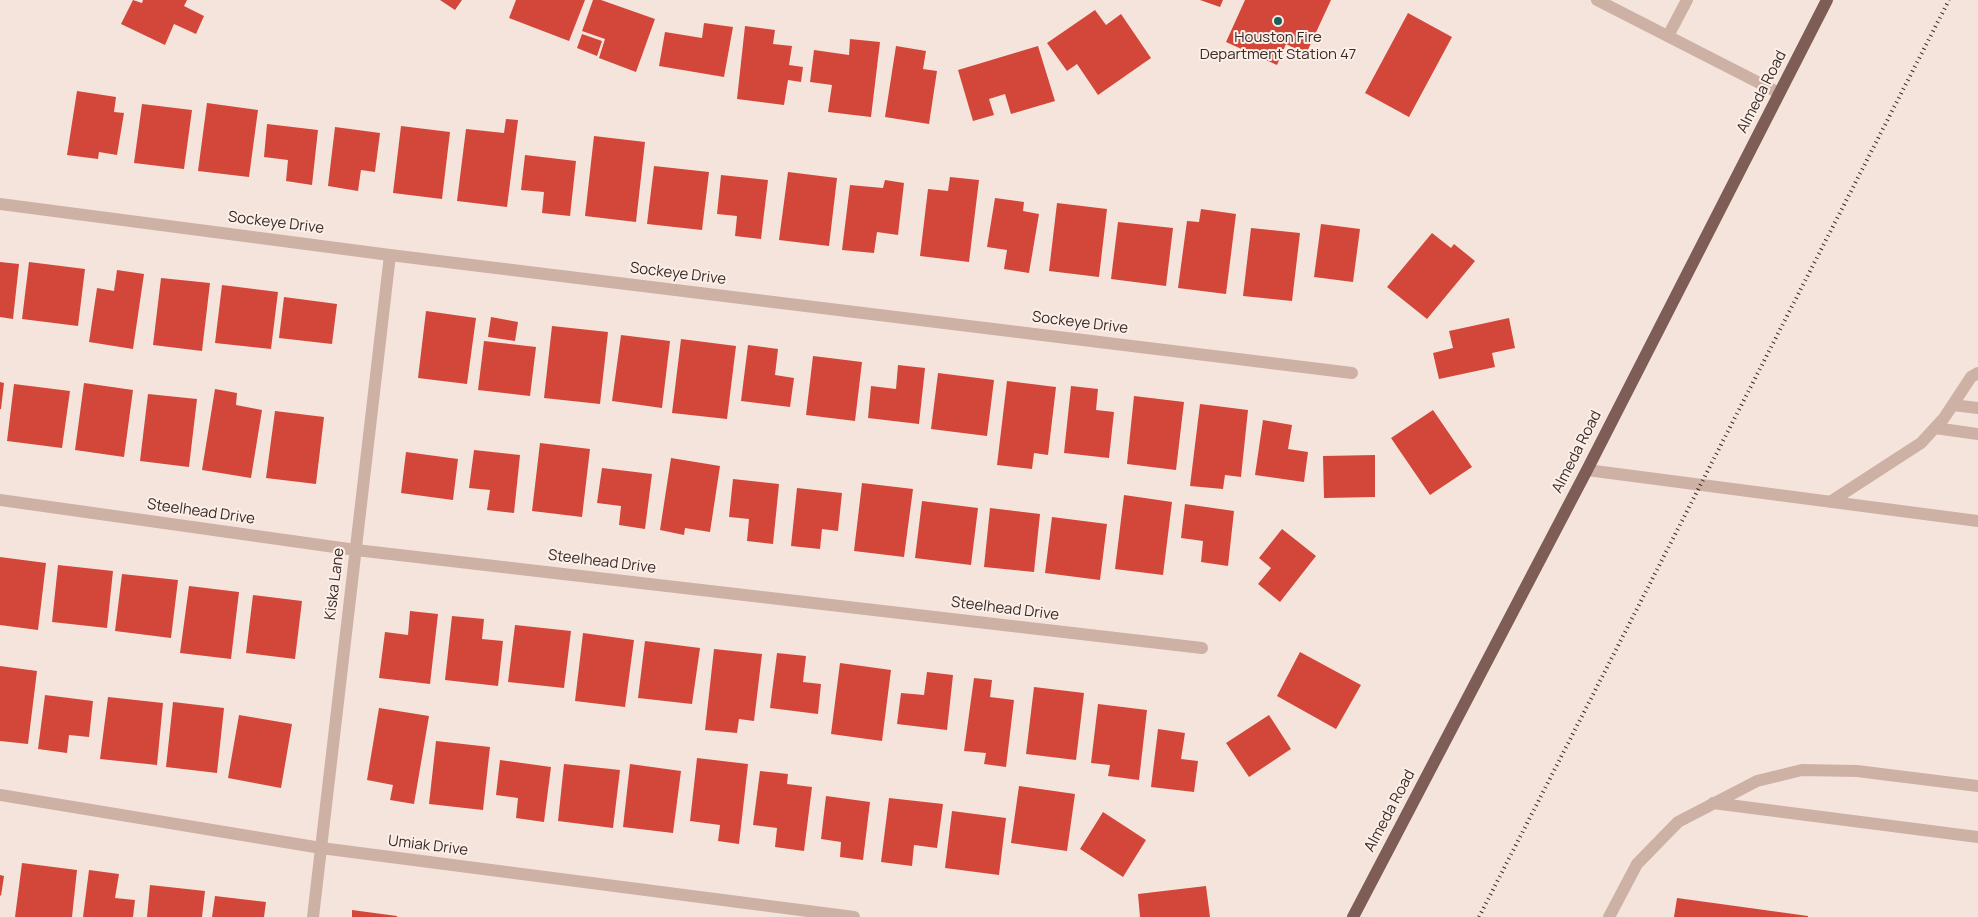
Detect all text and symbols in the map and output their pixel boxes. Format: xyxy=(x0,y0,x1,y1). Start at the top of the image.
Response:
marker: Houston Fire Department Station 47 xyxy=(1272,15,1284,27)
place label: Houston Fire Department Station 47 xyxy=(1200,29,1356,64)
street label: Almeda Road xyxy=(1734,48,1790,136)
street label: Sockeye Drive xyxy=(227,208,325,238)
street label: Sockeye Drive xyxy=(629,259,727,289)
street label: Sockeye Drive xyxy=(1031,308,1129,338)
street label: Almeda Road xyxy=(1549,408,1605,496)
street label: Steelhead Drive xyxy=(146,496,256,528)
street label: Steelhead Drive xyxy=(547,546,657,578)
street label: Kiska Lane xyxy=(322,547,348,621)
street label: Steelhead Drive xyxy=(950,593,1060,625)
street label: Almeda Road xyxy=(1361,767,1419,855)
street label: Umiak Drive xyxy=(387,832,469,860)

